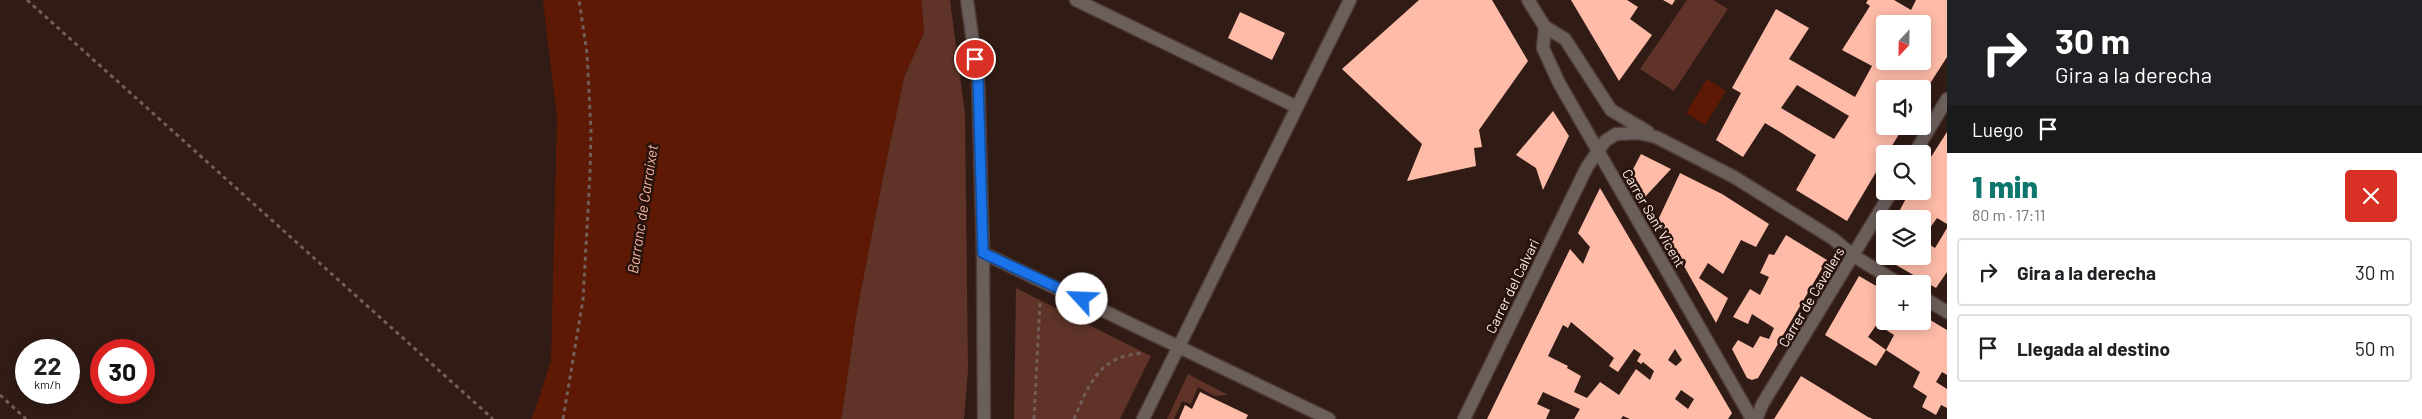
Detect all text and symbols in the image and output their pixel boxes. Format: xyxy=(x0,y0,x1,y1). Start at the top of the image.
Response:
north arrow xyxy=(1876,15,1931,70)
map controls xyxy=(1876,15,1931,330)
text: 30 m xyxy=(2055,19,2130,61)
icon: right xyxy=(1972,20,2037,85)
pin xyxy=(954,38,996,80)
icon: arrive xyxy=(961,45,989,73)
text: Gira a la derecha xyxy=(2055,61,2212,87)
button: sound xyxy=(1876,80,1931,135)
icon: arrive xyxy=(2034,115,2062,143)
text: Luego xyxy=(1972,118,2024,141)
water label: Barranc de Carraixet xyxy=(623,143,661,275)
button: search xyxy=(1876,145,1931,200)
street label: Carrer Sant Vicent xyxy=(1619,166,1689,270)
text: 1 min xyxy=(1972,168,2038,204)
button: close xyxy=(2345,170,2397,222)
text: 80 m · 17:11 xyxy=(1972,205,2045,224)
button: layers xyxy=(1876,210,1931,265)
street label: Carrer del Calvari xyxy=(1482,236,1542,336)
street label: Carrer de Cavallers xyxy=(1774,244,1848,350)
icon: right xyxy=(1974,258,2002,286)
text: Gira a la derecha xyxy=(2017,261,2156,284)
text: 30 m xyxy=(2355,261,2395,284)
position arrow xyxy=(1055,272,1107,324)
button: + xyxy=(1876,275,1931,330)
icon: arrive xyxy=(1974,334,2002,362)
text: Llegada al destino xyxy=(2017,337,2170,360)
text: 50 m xyxy=(2355,337,2395,360)
speed limit sign: 30 xyxy=(90,339,155,404)
text: 22 xyxy=(33,350,62,380)
text: km/h xyxy=(34,377,61,391)

